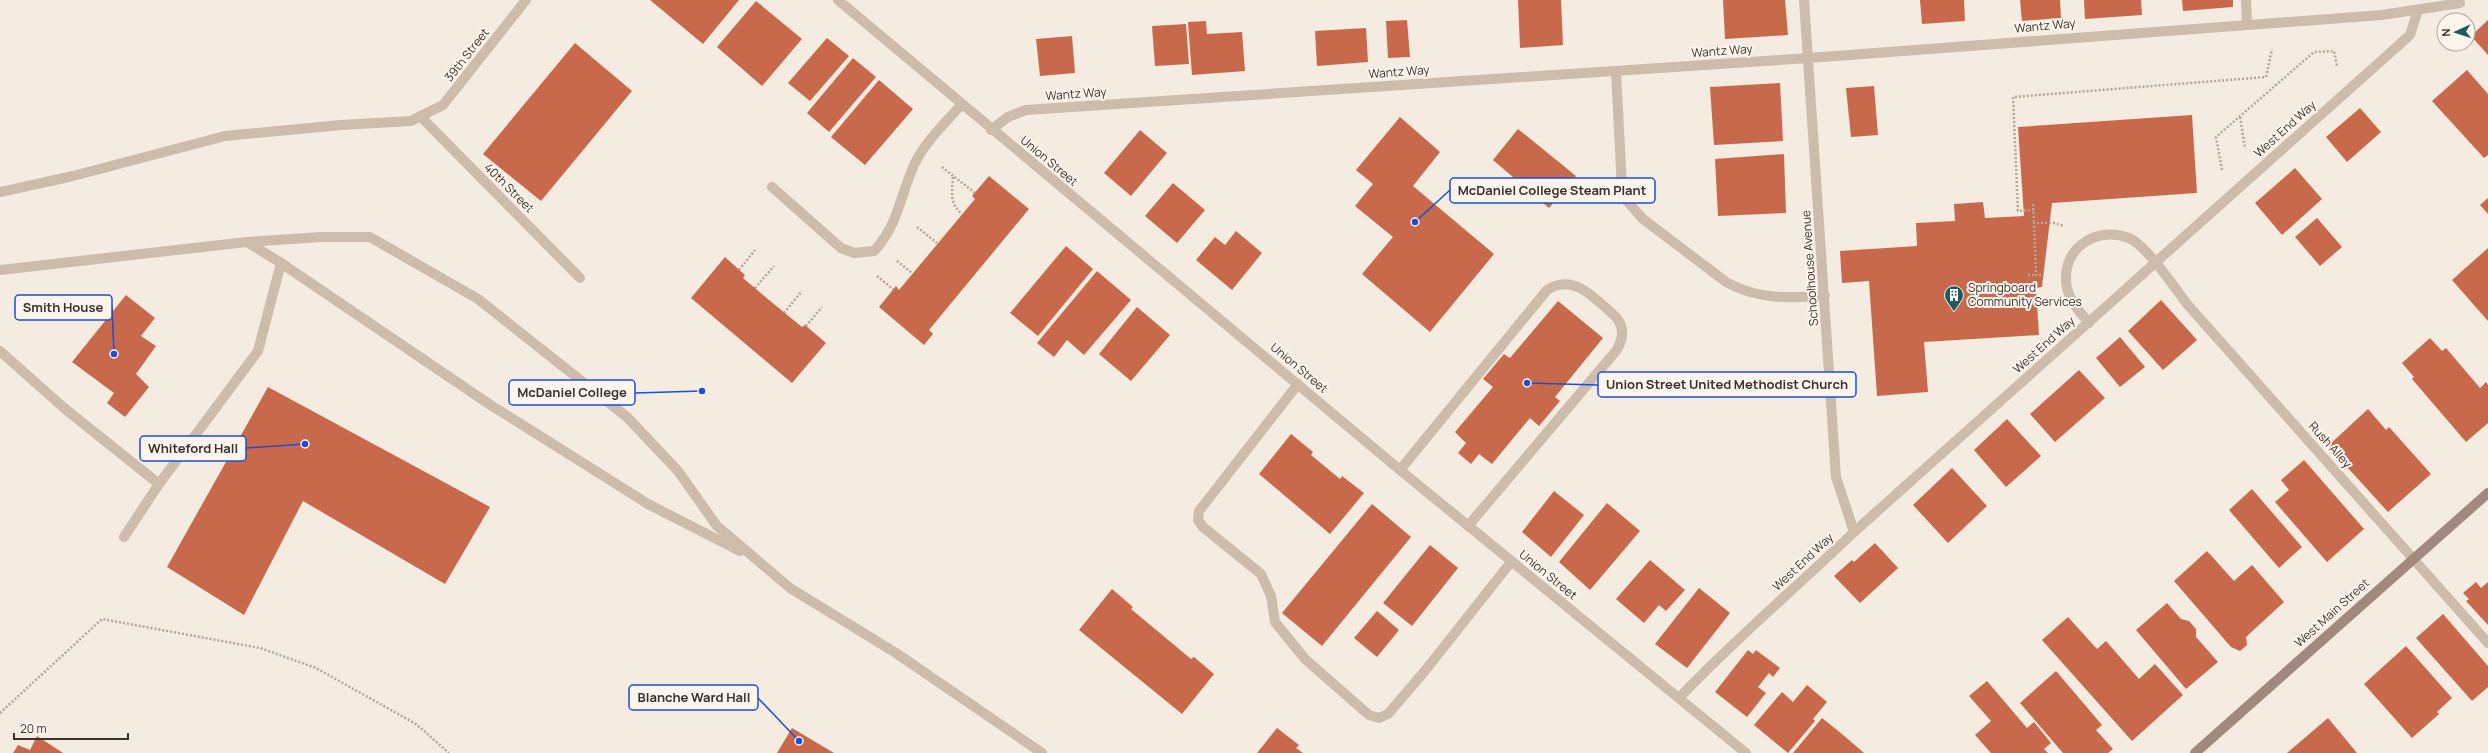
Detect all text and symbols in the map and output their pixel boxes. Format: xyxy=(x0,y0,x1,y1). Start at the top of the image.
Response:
north arrow xyxy=(2436,12,2476,52)
street label: Wantz Way xyxy=(2014,14,2077,37)
street label: 39th Street xyxy=(440,24,493,85)
text: N xyxy=(2438,28,2453,37)
street label: Wantz Way xyxy=(1691,40,1754,61)
street label: Wantz Way xyxy=(1368,61,1431,82)
street label: Wantz Way xyxy=(1045,83,1108,104)
street label: West End Way xyxy=(2250,96,2320,161)
street label: Union Street xyxy=(1017,132,1082,190)
street label: 40th Street xyxy=(481,159,538,216)
callout: McDaniel College Steam Plant xyxy=(1450,178,1655,203)
text: McDaniel College Steam Plant xyxy=(1458,181,1647,199)
street label: Schoolhouse Avenue xyxy=(1797,209,1822,327)
place label: Springboard Community Services xyxy=(1968,279,2082,310)
building icon: Springboard Community Services xyxy=(1943,284,1965,312)
callout: Smith House xyxy=(15,295,112,320)
text: Smith House xyxy=(23,298,103,316)
street label: West End Way xyxy=(2009,312,2079,377)
street label: Union Street xyxy=(1267,339,1332,397)
callout: Union Street United Methodist Church xyxy=(1598,372,1856,397)
text: Union Street United Methodist Church xyxy=(1606,375,1848,393)
callout: McDaniel College xyxy=(509,380,635,405)
text: McDaniel College xyxy=(517,383,627,401)
street label: Rush Alley xyxy=(2305,418,2356,472)
callout: Whiteford Hall xyxy=(140,436,246,461)
text: Whiteford Hall xyxy=(148,439,238,457)
street label: West End Way xyxy=(1768,528,1837,594)
street label: Union Street xyxy=(1516,546,1581,603)
street label: West Main Street xyxy=(2291,574,2373,651)
callout: Blanche Ward Hall xyxy=(629,685,758,710)
text: Blanche Ward Hall xyxy=(638,688,750,706)
scale bar xyxy=(14,715,128,741)
text: 20 m xyxy=(20,720,47,737)

